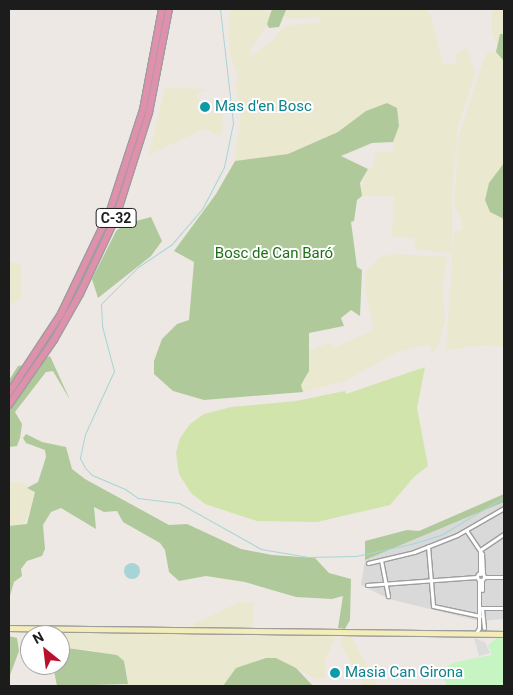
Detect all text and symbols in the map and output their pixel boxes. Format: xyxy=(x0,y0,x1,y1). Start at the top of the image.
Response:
place label: Mas d'en Bosc xyxy=(215,98,312,116)
marker: Mas d'en Bosc xyxy=(199,101,211,113)
road number: C-32 xyxy=(95,207,137,230)
park label: Bosc de Can Baró xyxy=(215,245,333,263)
north arrow xyxy=(20,625,70,675)
text: N xyxy=(30,628,46,647)
place label: Masia Can Girona xyxy=(345,664,463,682)
marker: Masia Can Girona xyxy=(329,667,341,679)

